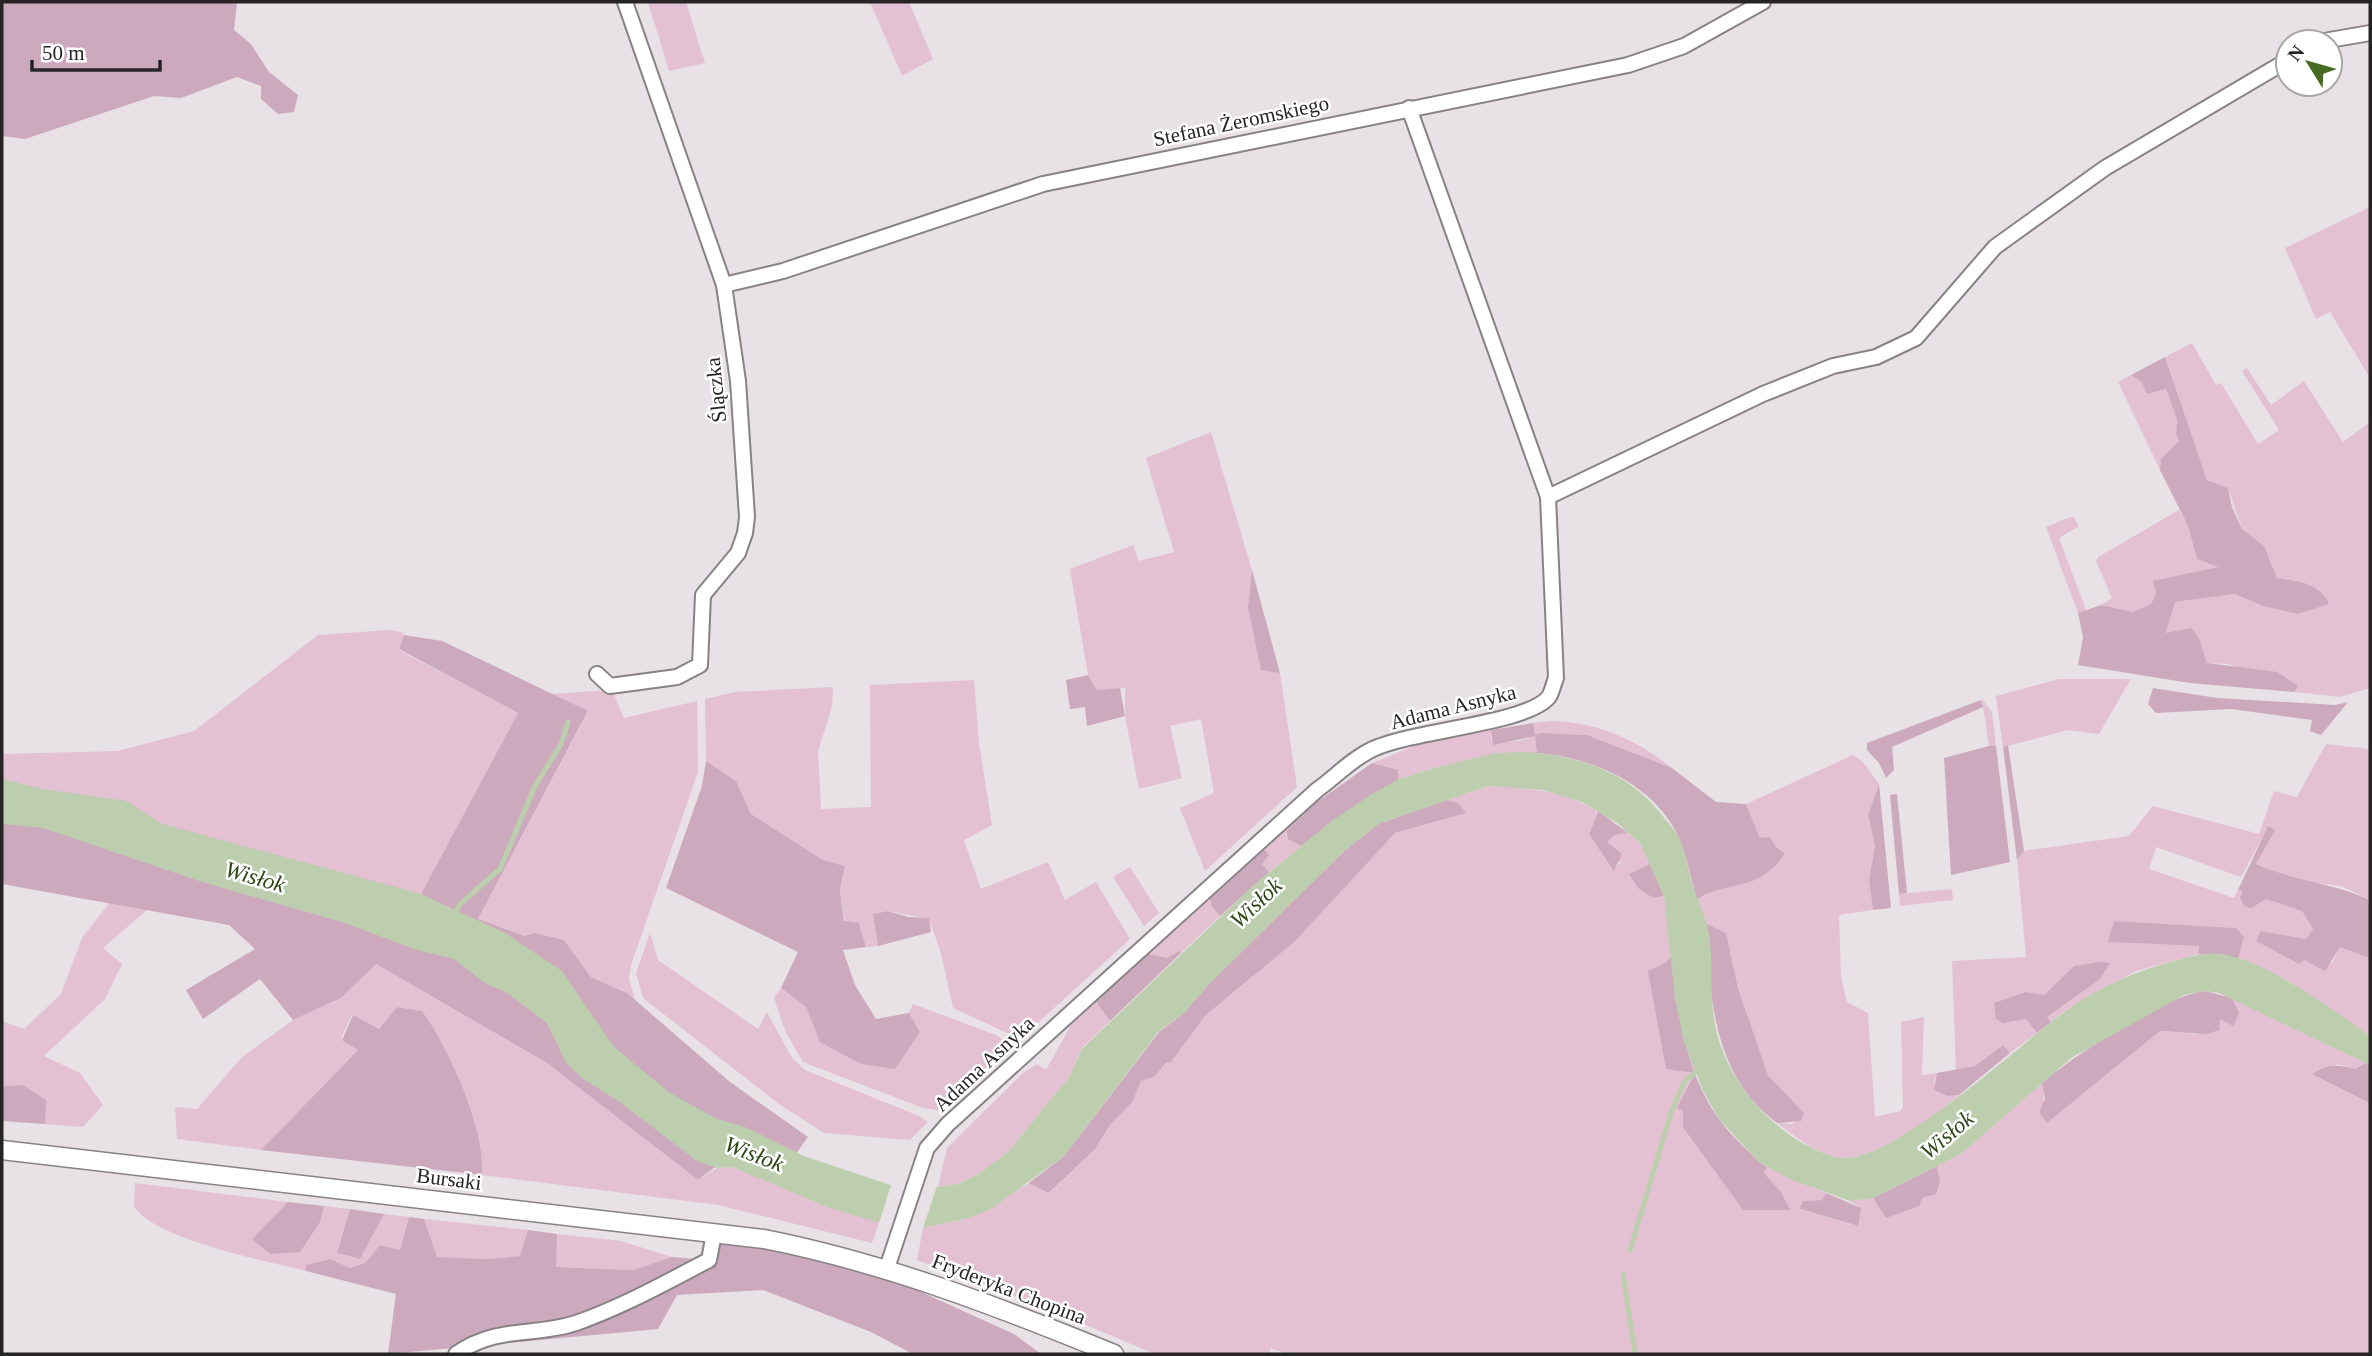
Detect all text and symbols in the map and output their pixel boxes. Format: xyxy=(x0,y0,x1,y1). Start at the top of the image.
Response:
scale bar xyxy=(32,28,159,72)
north arrow xyxy=(2274,28,2344,98)
text: 50 m xyxy=(42,41,85,65)
text: N xyxy=(2283,41,2309,65)
street label: Stefana Żeromskiego xyxy=(1151,91,1331,151)
street label: Ślączka xyxy=(701,356,731,424)
street label: Adama Asnyka xyxy=(1388,680,1519,734)
water label: Wisłok xyxy=(222,857,289,898)
water label: Wisłok xyxy=(1225,872,1288,933)
street label: Adama Asnyka xyxy=(929,1011,1040,1117)
water label: Wisłok xyxy=(1915,1105,1979,1164)
water label: Wisłok xyxy=(721,1131,788,1177)
street label: Bursaki xyxy=(415,1163,483,1195)
street label: Fryderyka Chopina xyxy=(929,1249,1090,1330)

